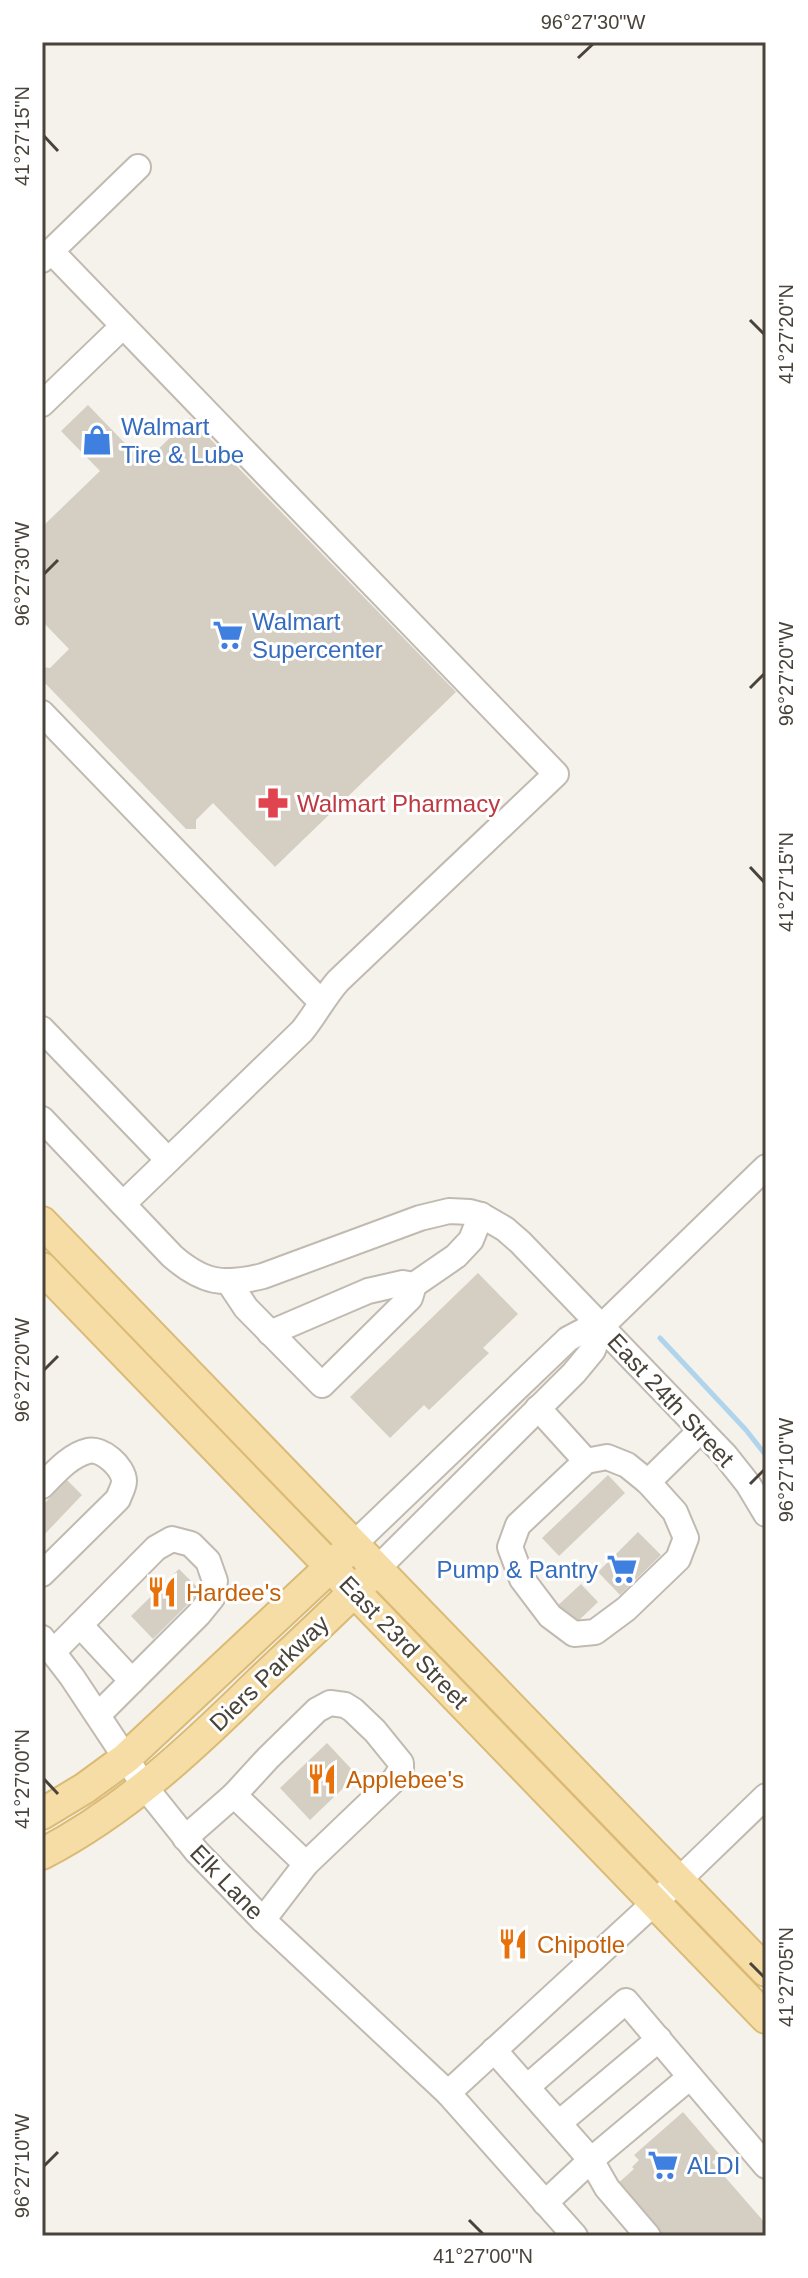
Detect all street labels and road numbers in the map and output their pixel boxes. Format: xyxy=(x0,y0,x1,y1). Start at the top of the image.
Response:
street label: East 24th Street xyxy=(602,1328,740,1472)
street label: East 23rd Street xyxy=(334,1570,474,1714)
street label: Diers Parkway xyxy=(204,1610,334,1736)
street label: Elk Lane xyxy=(185,1839,269,1925)

